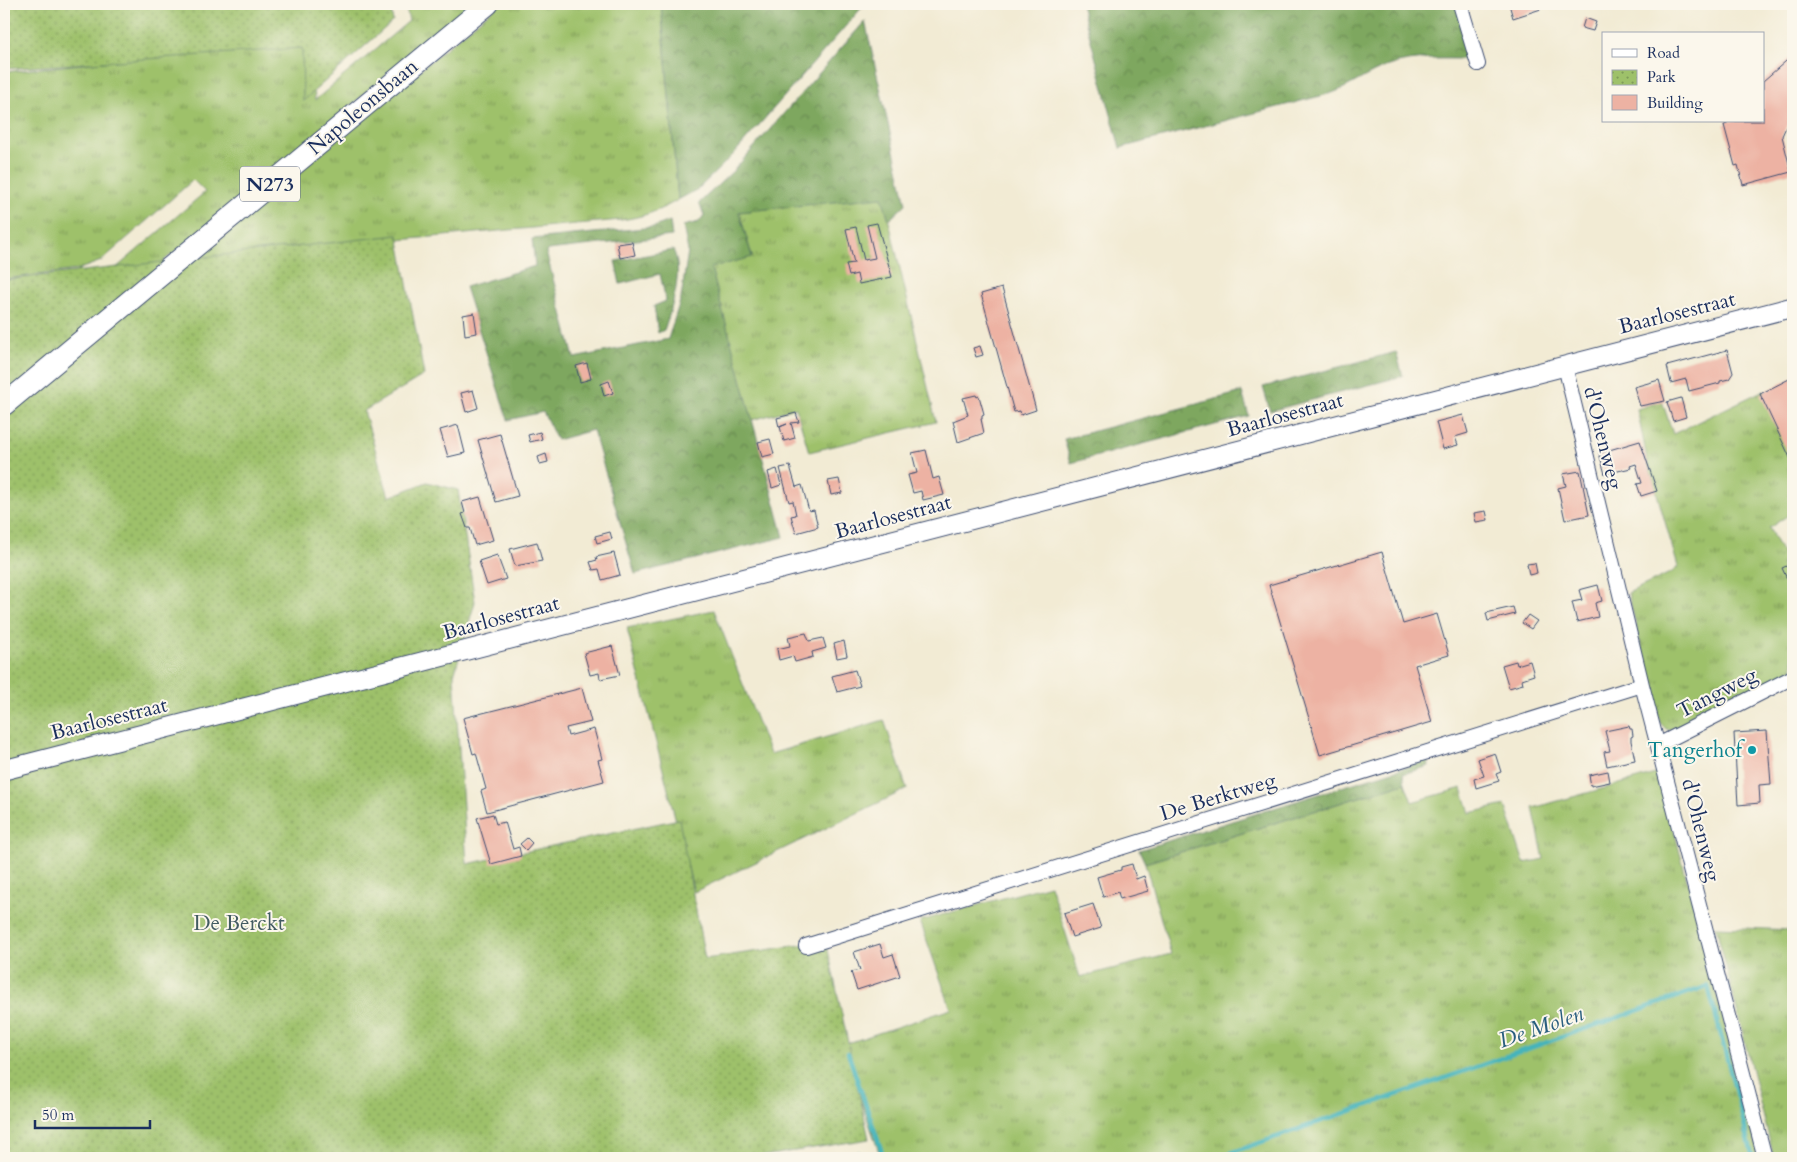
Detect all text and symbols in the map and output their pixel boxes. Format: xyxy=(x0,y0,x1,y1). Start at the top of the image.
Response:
legend xyxy=(1602,32,1764,122)
text: Road xyxy=(1647,43,1680,63)
street label: Napoleonsbaan xyxy=(302,52,424,162)
text: Park xyxy=(1647,67,1676,87)
text: Building xyxy=(1647,93,1703,113)
road number: N273 xyxy=(240,166,300,202)
street label: Baarlosestraat xyxy=(1616,284,1739,342)
street label: d'Ohenweg xyxy=(1576,383,1630,493)
street label: Baarlosestraat xyxy=(1224,385,1347,444)
street label: Baarlosestraat xyxy=(832,487,955,546)
street label: Baarlosestraat xyxy=(440,588,563,647)
street label: Tangweg xyxy=(1672,660,1762,726)
street label: Baarlosestraat xyxy=(48,690,171,748)
place label: Tangerhof xyxy=(1647,736,1746,765)
marker: Tangerhof xyxy=(1746,744,1758,756)
street label: De Berktweg xyxy=(1157,766,1280,828)
street label: d'Ohenweg xyxy=(1674,775,1728,885)
park label: De Berckt xyxy=(193,909,285,938)
water label: De Molen xyxy=(1495,998,1588,1055)
scale bar xyxy=(35,1097,150,1129)
text: 50 m xyxy=(42,1105,74,1125)

